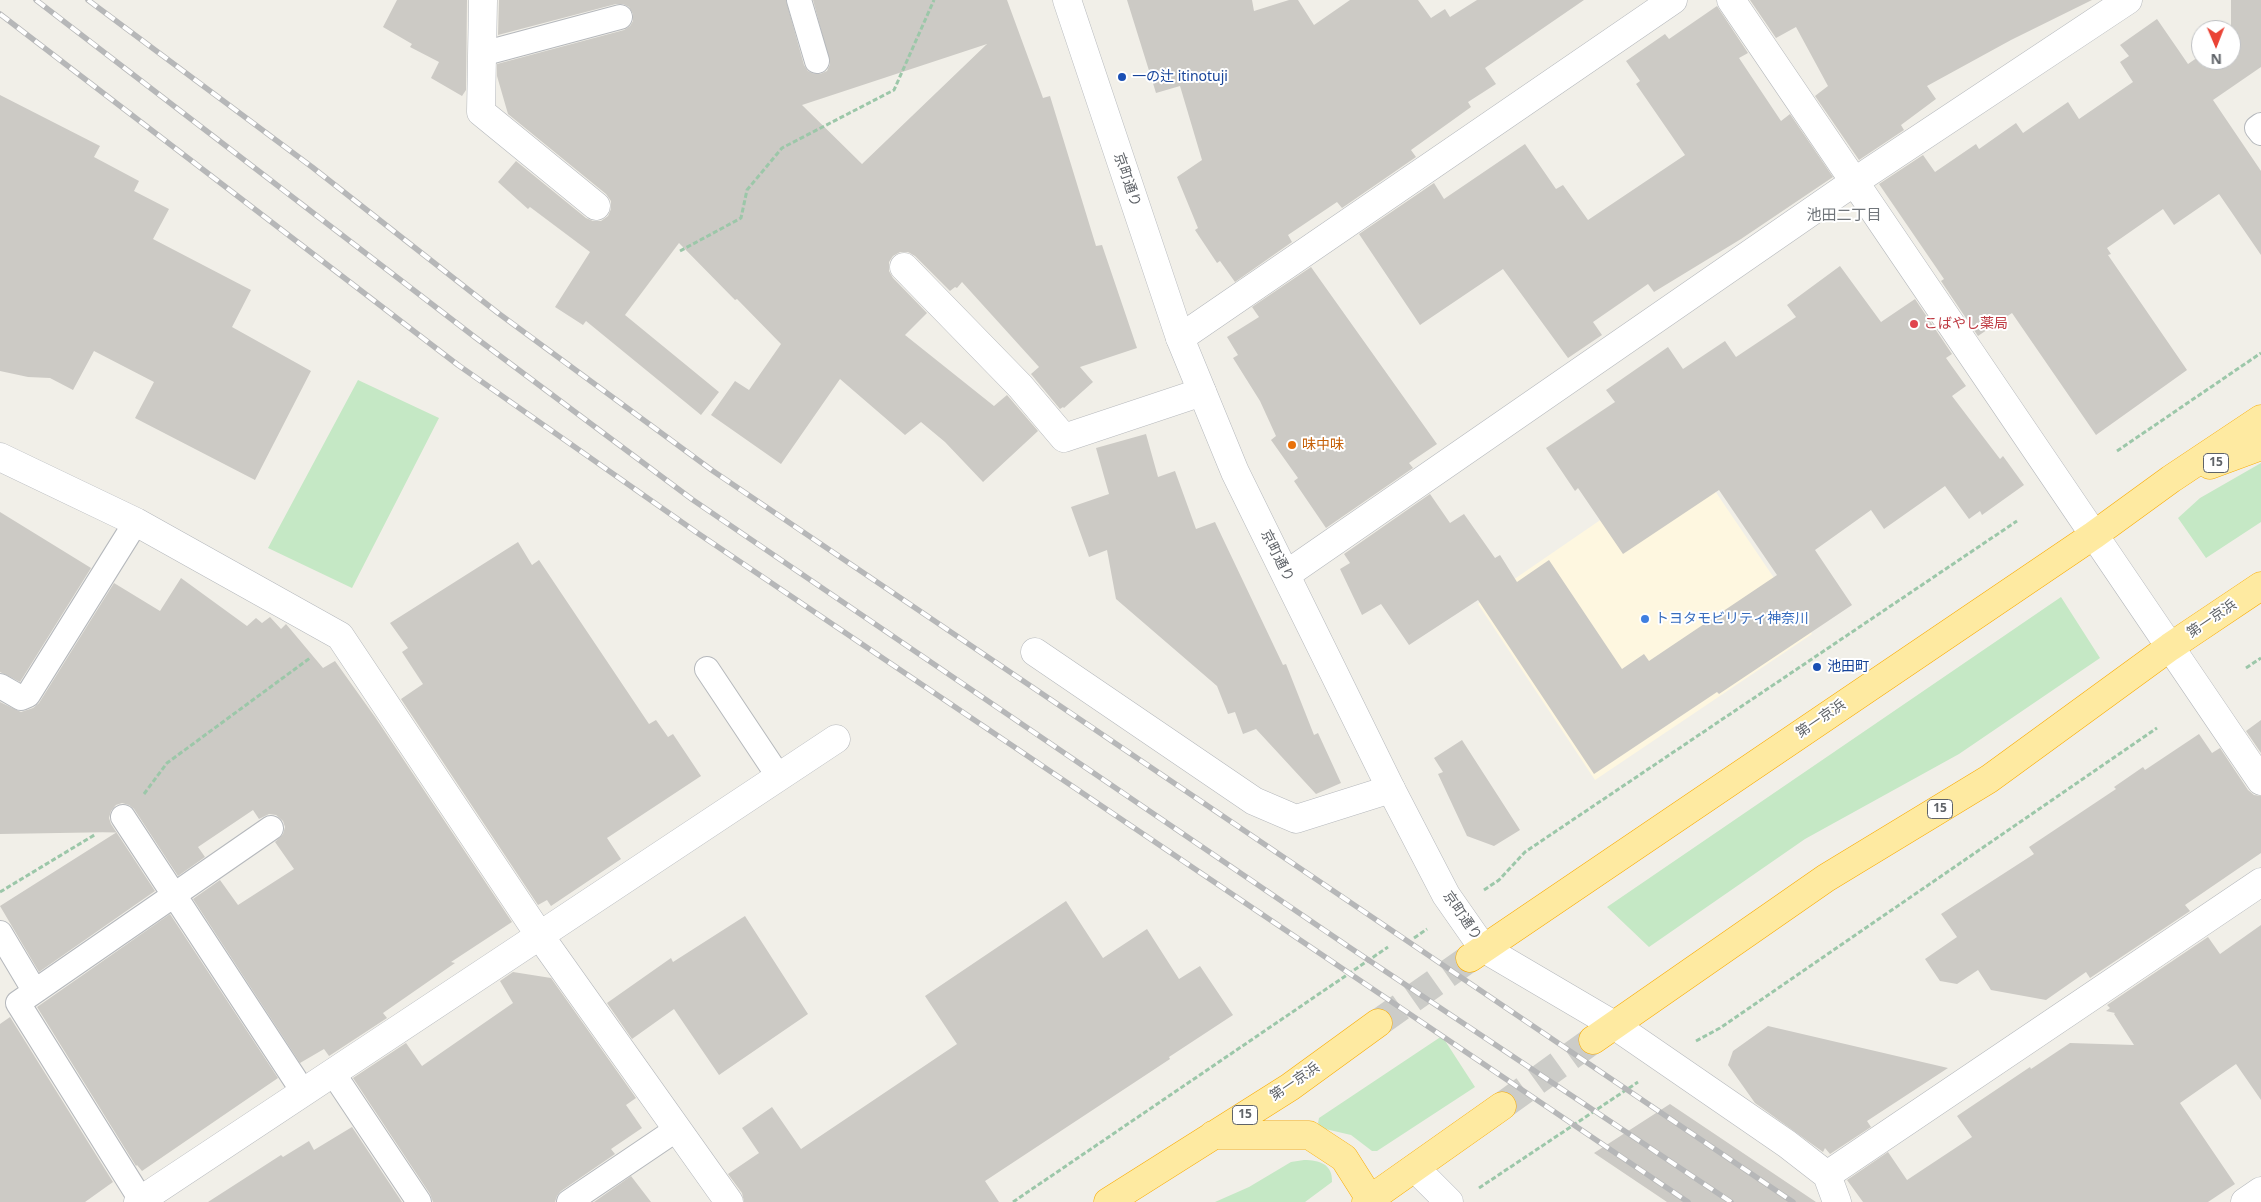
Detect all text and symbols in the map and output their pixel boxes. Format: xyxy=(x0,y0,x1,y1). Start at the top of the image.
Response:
north arrow xyxy=(2191,20,2241,70)
text: N xyxy=(2210,50,2222,69)
place label: 一の辻 itinotuji xyxy=(1132,69,1228,85)
marker: 一の辻 itinotuji xyxy=(1116,71,1128,83)
street label: 京町通り xyxy=(1110,151,1144,209)
district label: 池田二丁目 xyxy=(1807,207,1881,225)
place label: こばやし薬局 xyxy=(1924,316,2008,332)
marker: こばやし薬局 xyxy=(1908,318,1920,330)
place label: 味中味 xyxy=(1302,437,1344,453)
marker: 味中味 xyxy=(1286,439,1298,451)
road number: 15 xyxy=(2204,453,2228,472)
street label: 京町通り xyxy=(1257,527,1297,585)
street label: 第一京浜 xyxy=(2184,596,2240,642)
place label: トヨタモビリティ神奈川 xyxy=(1655,611,1809,627)
marker: トヨタモビリティ神奈川 xyxy=(1639,613,1651,625)
place label: 池田町 xyxy=(1827,659,1869,675)
marker: 池田町 xyxy=(1811,661,1823,673)
street label: 第一京浜 xyxy=(1793,696,1849,742)
road number: 15 xyxy=(1928,800,1952,819)
street label: 京町通り xyxy=(1439,888,1485,944)
street label: 第一京浜 xyxy=(1267,1059,1323,1105)
road number: 15 xyxy=(1232,1106,1258,1124)

